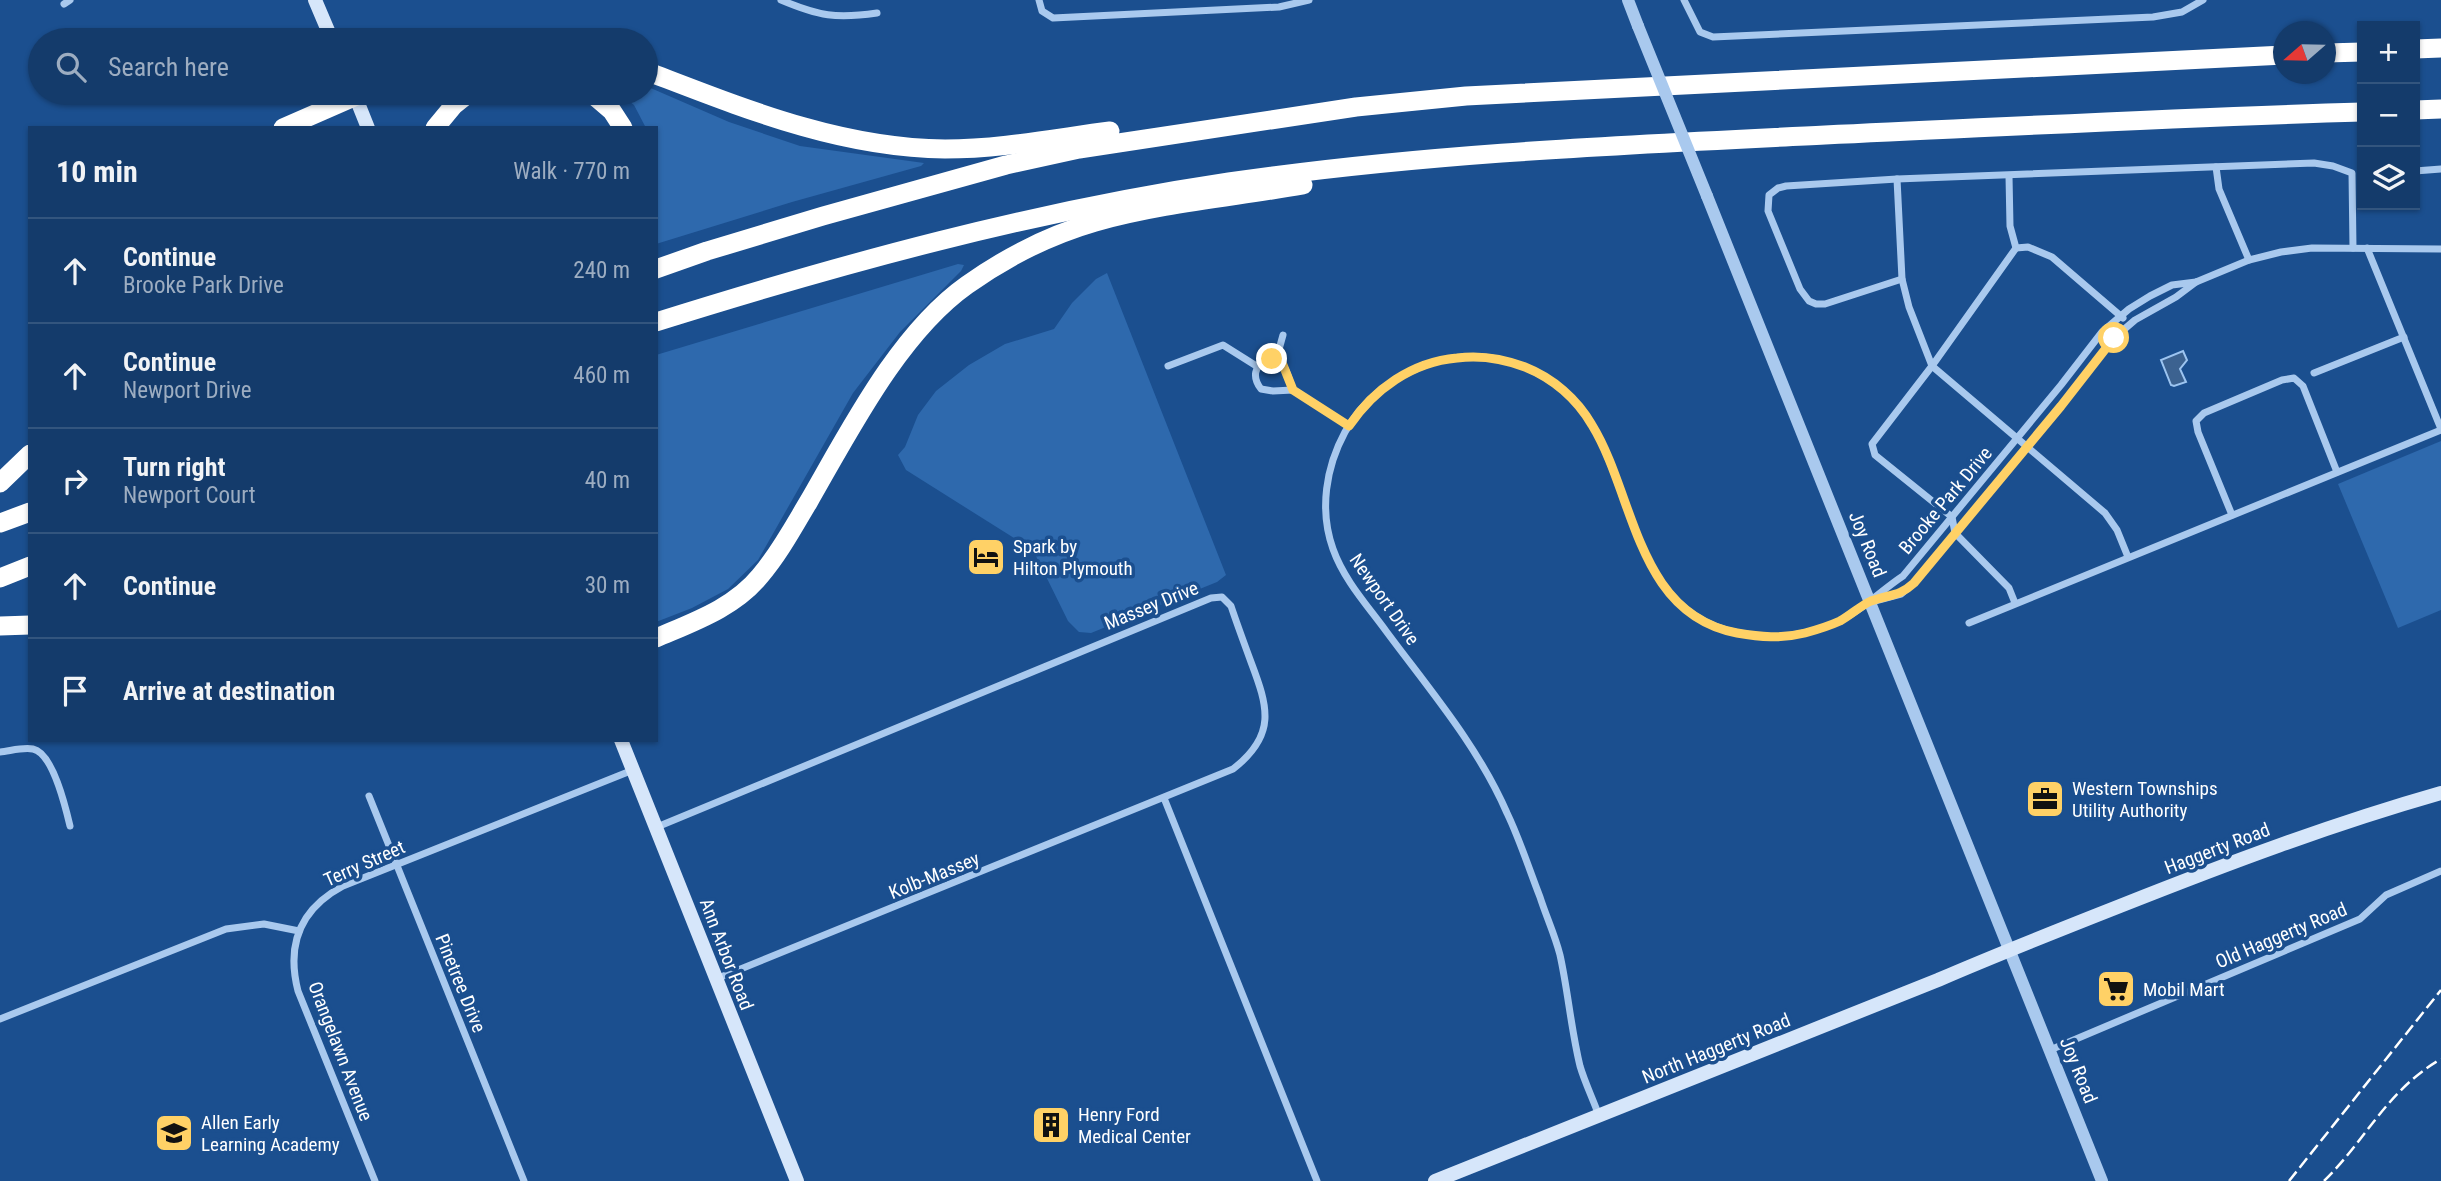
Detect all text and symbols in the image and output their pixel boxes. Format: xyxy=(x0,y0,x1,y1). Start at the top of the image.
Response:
north arrow xyxy=(2273,21,2336,84)
map controls xyxy=(2357,21,2420,210)
button: + xyxy=(2357,21,2420,84)
search box xyxy=(28,28,658,105)
icon: search xyxy=(52,48,90,86)
text: Search here xyxy=(108,52,229,82)
button: − xyxy=(2357,84,2420,147)
button: layers xyxy=(2357,147,2420,210)
text: 10 min xyxy=(56,154,138,189)
text: Walk · 770 m xyxy=(513,158,630,185)
text: Continue xyxy=(123,242,216,272)
icon: ahead xyxy=(56,252,94,290)
text: 240 m xyxy=(573,257,630,284)
text: Brooke Park Drive xyxy=(123,272,284,299)
route start xyxy=(2098,322,2129,353)
route end xyxy=(1256,343,1287,374)
text: Continue xyxy=(123,347,216,377)
icon: ahead xyxy=(56,357,94,395)
text: 460 m xyxy=(573,362,630,389)
text: Newport Drive xyxy=(123,377,251,404)
street label: Brooke Park Drive xyxy=(1894,442,1997,559)
text: Turn right xyxy=(123,452,225,482)
icon: right xyxy=(56,462,94,500)
text: 40 m xyxy=(585,467,630,494)
text: Newport Court xyxy=(123,482,256,509)
street label: Joy Road xyxy=(1844,508,1891,580)
place label: Spark by Hilton Plymouth xyxy=(1013,535,1133,580)
hotel icon: Spark by Hilton Plymouth xyxy=(965,536,1007,578)
street label: Newport Drive xyxy=(1345,549,1424,649)
icon: ahead xyxy=(56,567,94,605)
text: Continue xyxy=(123,571,216,601)
text: 30 m xyxy=(585,572,630,599)
street label: Massey Drive xyxy=(1101,576,1202,635)
icon: arrive xyxy=(56,672,94,710)
text: Arrive at destination xyxy=(123,676,335,706)
place label: Western Townships Utility Authority xyxy=(2072,777,2218,822)
office icon: Western Townships Utility Authority xyxy=(2024,778,2066,820)
street label: Haggerty Road xyxy=(2161,818,2273,879)
street label: Terry Street xyxy=(320,835,408,892)
street label: Kolb-Massey xyxy=(886,847,983,904)
street label: Ann Arbor Road xyxy=(695,895,758,1013)
street label: Old Haggerty Road xyxy=(2212,897,2350,973)
street label: Pinetree Drive xyxy=(430,931,491,1036)
supermarket icon: Mobil Mart xyxy=(2095,968,2137,1010)
street label: Orangelawn Avenue xyxy=(303,978,378,1124)
place label: Mobil Mart xyxy=(2143,978,2225,1001)
street label: North Haggerty Road xyxy=(1639,1008,1794,1089)
street label: Joy Road xyxy=(2055,1034,2102,1106)
place label: Henry Ford Medical Center xyxy=(1078,1103,1191,1148)
building icon: Henry Ford Medical Center xyxy=(1030,1104,1072,1146)
place label: Allen Early Learning Academy xyxy=(201,1111,340,1156)
school or university icon: Allen Early Learning Academy xyxy=(153,1112,195,1154)

